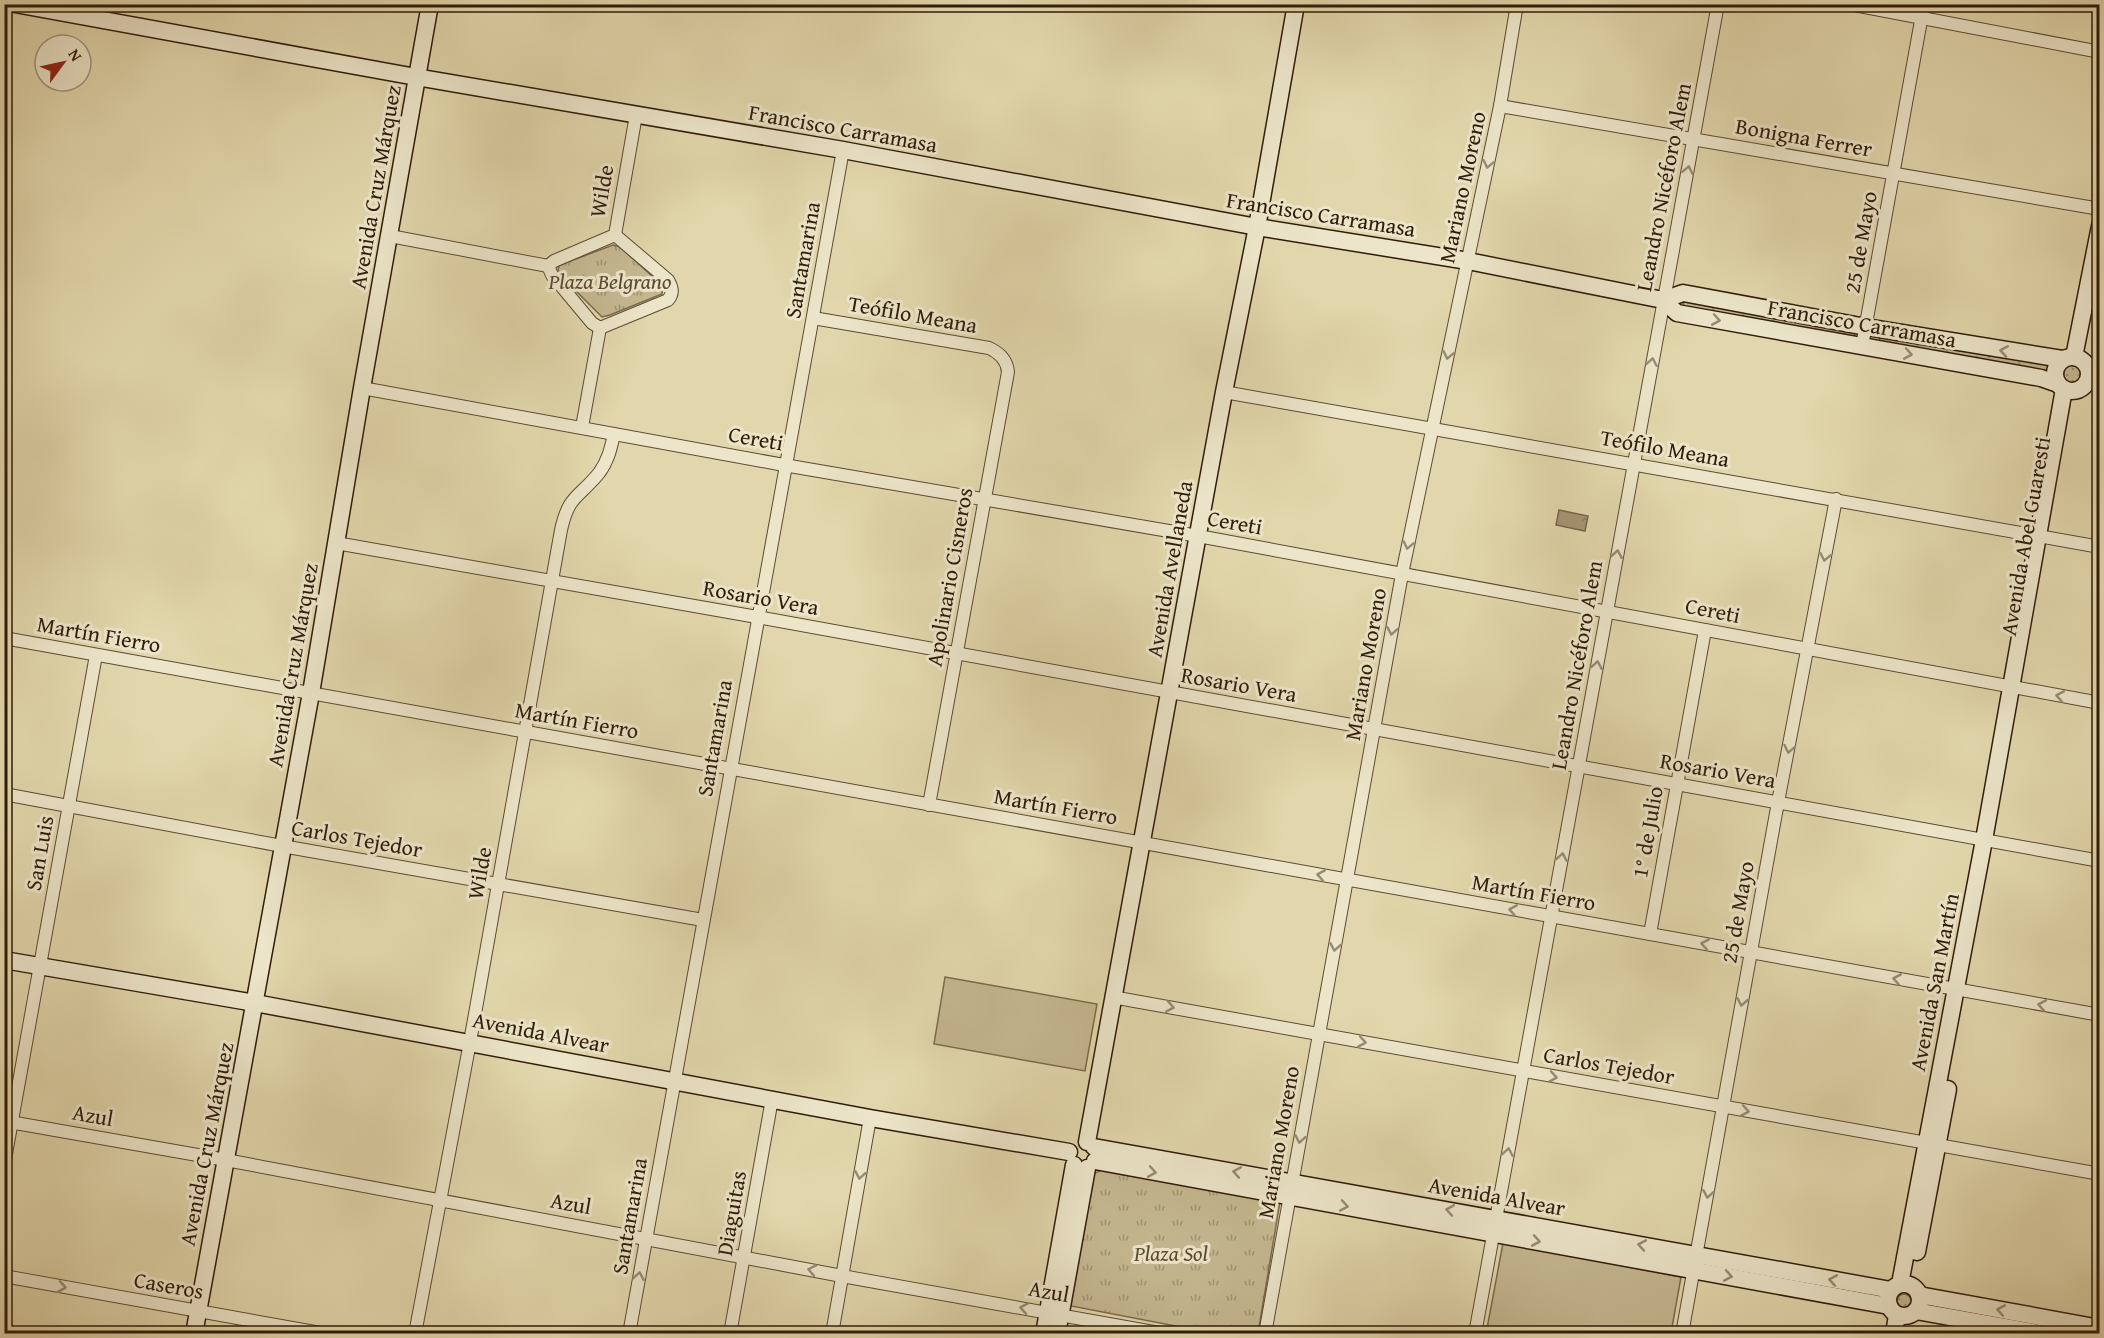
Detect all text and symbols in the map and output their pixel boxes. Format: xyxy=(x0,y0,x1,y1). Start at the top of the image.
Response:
north arrow xyxy=(33,33,93,93)
text: N xyxy=(63,44,89,66)
street label: Leandro Nicéforo Alem xyxy=(1627,80,1699,294)
street label: Avenida Cruz Márquez xyxy=(341,82,409,291)
street label: Francisco Carramasa xyxy=(746,96,940,160)
street label: Mariano Moreno xyxy=(1430,108,1494,266)
street label: Bonigna Ferrer xyxy=(1733,109,1875,165)
one-way arrow xyxy=(1483,158,1496,168)
street label: Wilde xyxy=(581,162,621,220)
one-way arrow xyxy=(1681,165,1694,175)
street label: Francisco Carramasa xyxy=(1224,183,1418,245)
street label: 25 de Mayo xyxy=(1835,188,1885,296)
street label: Santamarina xyxy=(776,199,828,321)
park label: Plaza Belgrano xyxy=(548,265,671,297)
street label: Teófilo Meana xyxy=(846,287,980,341)
street label: Francisco Carramasa xyxy=(1765,291,1959,355)
one-way arrow xyxy=(1710,313,1720,326)
one-way arrow xyxy=(2000,345,2009,357)
one-way arrow xyxy=(1902,347,1912,360)
one-way arrow xyxy=(1442,349,1455,359)
one-way arrow xyxy=(1645,357,1658,367)
street label: Cereti xyxy=(726,417,786,459)
street label: Teófilo Meana xyxy=(1598,421,1732,475)
street label: Avenida Abel Guaresti xyxy=(1992,434,2058,638)
street label: Avenida Avellaneda xyxy=(1138,477,1200,660)
street label: Apolinario Cisneros xyxy=(918,485,980,669)
street label: Cereti xyxy=(1205,501,1265,543)
one-way arrow xyxy=(1402,540,1415,550)
one-way arrow xyxy=(1610,549,1623,559)
one-way arrow xyxy=(1819,552,1832,562)
street label: Leandro Nicéforo Alem xyxy=(1542,558,1610,772)
street label: Avenida Cruz Márquez xyxy=(258,560,326,769)
street label: Rosario Vera xyxy=(701,571,822,623)
street label: Mariano Moreno xyxy=(1336,585,1394,743)
street label: Cereti xyxy=(1683,589,1743,631)
street label: Martín Fierro xyxy=(35,607,163,661)
one-way arrow xyxy=(1386,626,1399,636)
street label: Rosario Vera xyxy=(1179,658,1300,710)
one-way arrow xyxy=(1590,660,1603,670)
street label: Santamarina xyxy=(688,677,740,799)
one-way arrow xyxy=(2055,690,2065,703)
street label: Martín Fierro xyxy=(513,693,641,747)
one-way arrow xyxy=(1783,743,1796,753)
street label: Rosario Vera xyxy=(1658,744,1779,796)
street label: Martín Fierro xyxy=(992,779,1120,833)
street label: 1° de Julio xyxy=(1623,784,1671,880)
street label: Carlos Tejedor xyxy=(289,811,425,865)
street label: San Luis xyxy=(17,813,61,893)
street label: Wilde xyxy=(459,844,499,902)
one-way arrow xyxy=(1555,852,1568,862)
street label: 25 de Mayo xyxy=(1712,858,1762,966)
street label: Martín Fierro xyxy=(1470,865,1598,919)
one-way arrow xyxy=(1317,869,1327,882)
street label: Avenida San Martín xyxy=(1901,890,1967,1074)
one-way arrow xyxy=(1509,904,1518,916)
one-way arrow xyxy=(1700,938,1710,951)
one-way arrow xyxy=(1329,942,1342,952)
one-way arrow xyxy=(1892,973,1902,986)
one-way arrow xyxy=(1736,997,1749,1007)
one-way arrow xyxy=(2037,999,2047,1012)
one-way arrow xyxy=(1164,1000,1174,1013)
street label: Avenida Alvear xyxy=(470,1003,612,1061)
one-way arrow xyxy=(1356,1035,1366,1048)
street label: Carlos Tejedor xyxy=(1541,1038,1677,1092)
street label: Avenida Cruz Márquez xyxy=(171,1039,241,1248)
street label: Mariano Moreno xyxy=(1249,1063,1307,1221)
one-way arrow xyxy=(1549,1070,1558,1082)
street label: Azul xyxy=(70,1096,116,1134)
one-way arrow xyxy=(1740,1104,1750,1117)
one-way arrow xyxy=(1294,1134,1307,1144)
one-way arrow xyxy=(1501,1147,1514,1157)
street label: Santamarina xyxy=(603,1155,655,1277)
one-way arrow xyxy=(1148,1165,1157,1177)
one-way arrow xyxy=(1232,1166,1242,1179)
street label: Diaguitas xyxy=(708,1168,754,1258)
street label: Avenida Alvear xyxy=(1426,1168,1568,1224)
one-way arrow xyxy=(854,1170,867,1180)
street label: Azul xyxy=(548,1184,594,1222)
one-way arrow xyxy=(1702,1189,1715,1199)
one-way arrow xyxy=(1339,1199,1349,1212)
one-way arrow xyxy=(1445,1204,1455,1217)
one-way arrow xyxy=(1531,1234,1541,1247)
park label: Plaza Sol xyxy=(1133,1237,1208,1269)
one-way arrow xyxy=(1637,1239,1647,1252)
street label: Caseros xyxy=(132,1263,206,1307)
one-way arrow xyxy=(807,1264,817,1277)
one-way arrow xyxy=(1722,1269,1732,1282)
one-way arrow xyxy=(632,1271,645,1281)
street label: Azul xyxy=(1026,1272,1072,1310)
one-way arrow xyxy=(1829,1274,1839,1287)
one-way arrow xyxy=(57,1280,67,1293)
one-way arrow xyxy=(1020,1303,1029,1315)
one-way arrow xyxy=(1996,1304,2006,1317)

